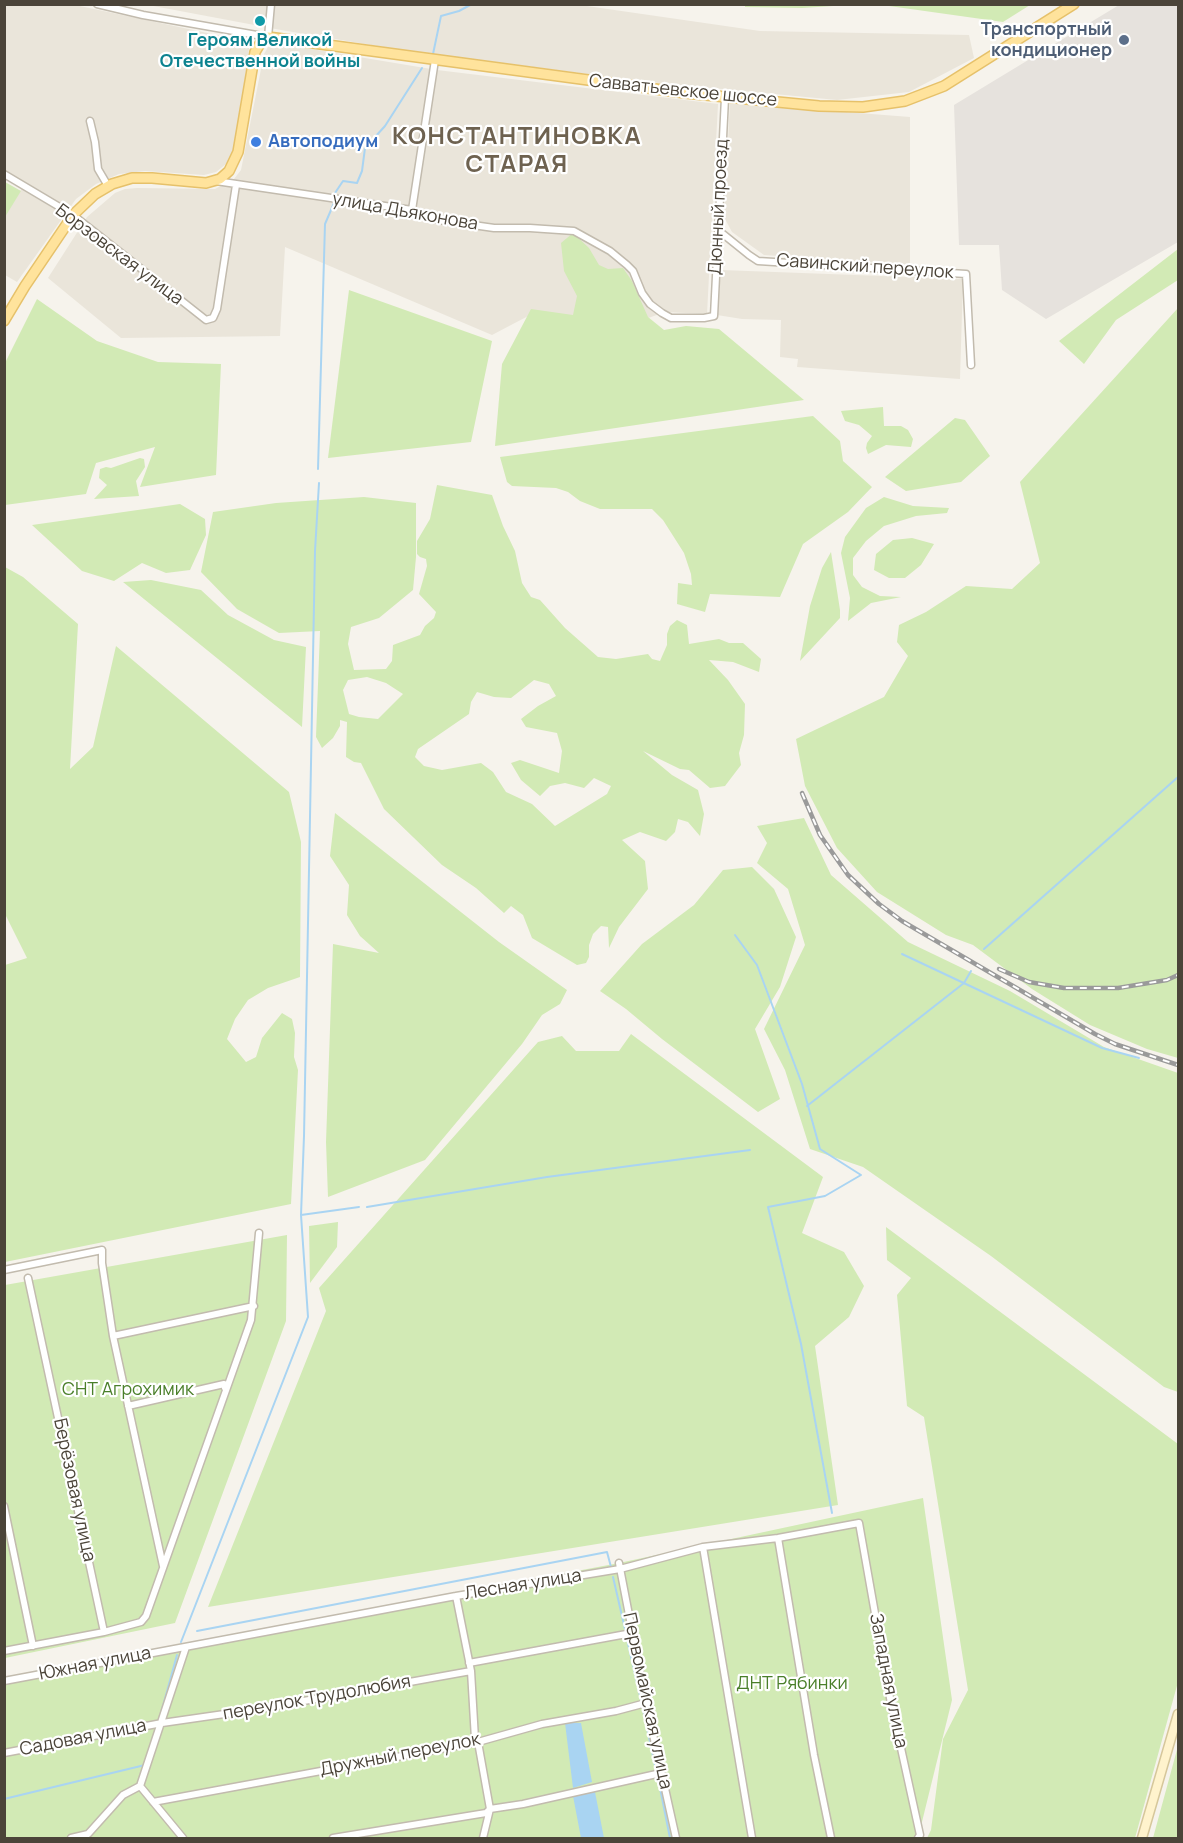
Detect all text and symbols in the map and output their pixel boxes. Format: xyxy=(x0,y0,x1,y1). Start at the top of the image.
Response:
marker: Героям Великой Отечественной войны xyxy=(253,14,267,28)
place label: Транспортный кондиционер xyxy=(981,19,1112,62)
place label: Героям Великой Отечественной войны xyxy=(160,30,360,72)
marker: Транспортный кондиционер xyxy=(1117,33,1131,47)
street label: Савватьевское шоссе xyxy=(588,70,778,112)
district label: КОНСТАНТИНОВКА СТАРАЯ xyxy=(392,123,642,179)
place label: Автоподиум xyxy=(268,131,378,153)
marker: Автоподиум xyxy=(249,135,263,149)
street label: Дюнный проезд xyxy=(705,138,733,276)
street label: улица Дьяконова xyxy=(330,189,480,235)
street label: Борзовская улица xyxy=(51,200,187,310)
street label: Савинский переулок xyxy=(776,250,954,284)
park label: СНТ Агрохимик xyxy=(62,1379,194,1401)
street label: Берёзовая улица xyxy=(48,1416,100,1564)
street label: Лесная улица xyxy=(463,1565,583,1605)
street label: Первомайская улица xyxy=(618,1611,676,1791)
street label: Западная улица xyxy=(864,1612,912,1750)
street label: Южная улица xyxy=(37,1643,153,1685)
street label: переулок Трудолюбия xyxy=(221,1671,413,1725)
park label: ДНТ Рябинки xyxy=(736,1673,848,1695)
street label: Садовая улица xyxy=(18,1715,148,1761)
street label: Дружный переулок xyxy=(318,1729,482,1781)

